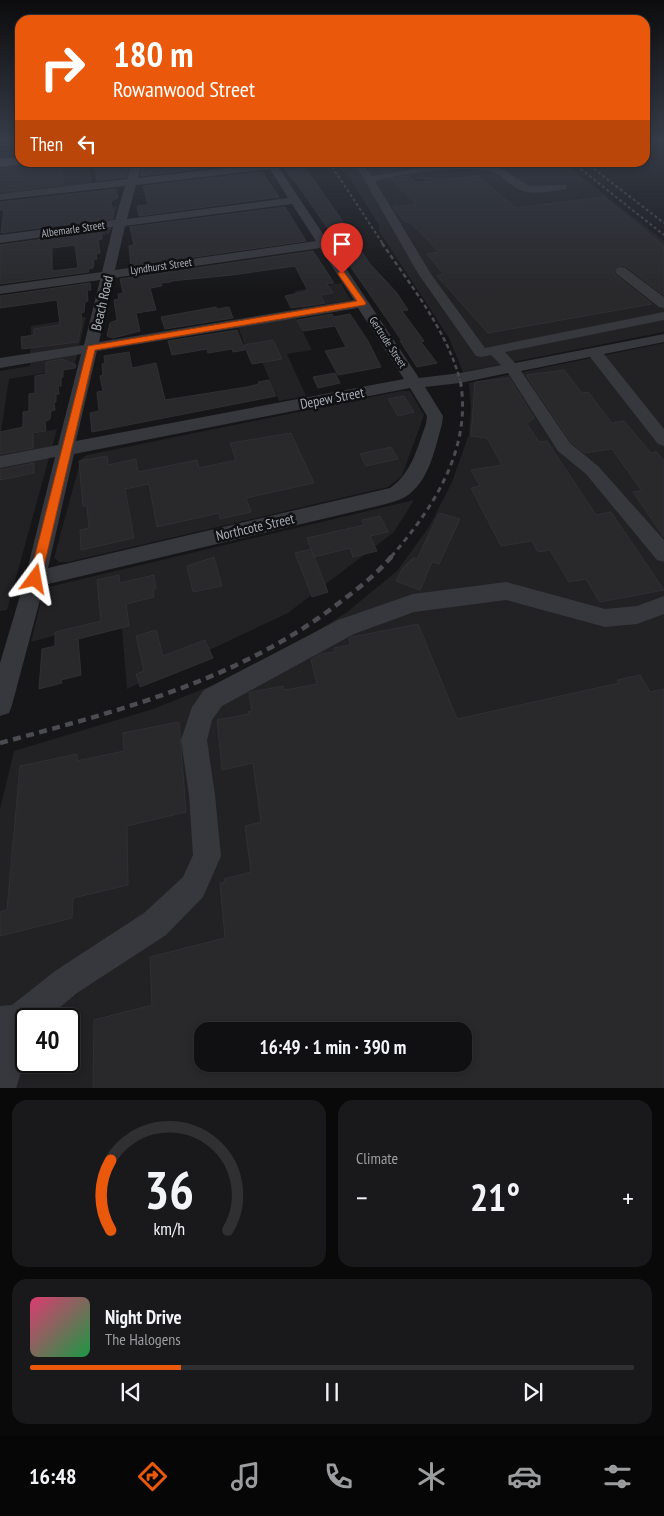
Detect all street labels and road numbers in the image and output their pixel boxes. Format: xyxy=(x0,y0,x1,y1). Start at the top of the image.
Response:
street label: Albemarle Street xyxy=(40,218,106,240)
street label: Lyndhurst Street xyxy=(129,255,193,277)
street label: Beach Road xyxy=(87,274,117,332)
street label: Gertrude Street xyxy=(366,314,410,370)
street label: Depew Street xyxy=(298,383,366,413)
street label: Northcote Street xyxy=(214,509,296,545)

